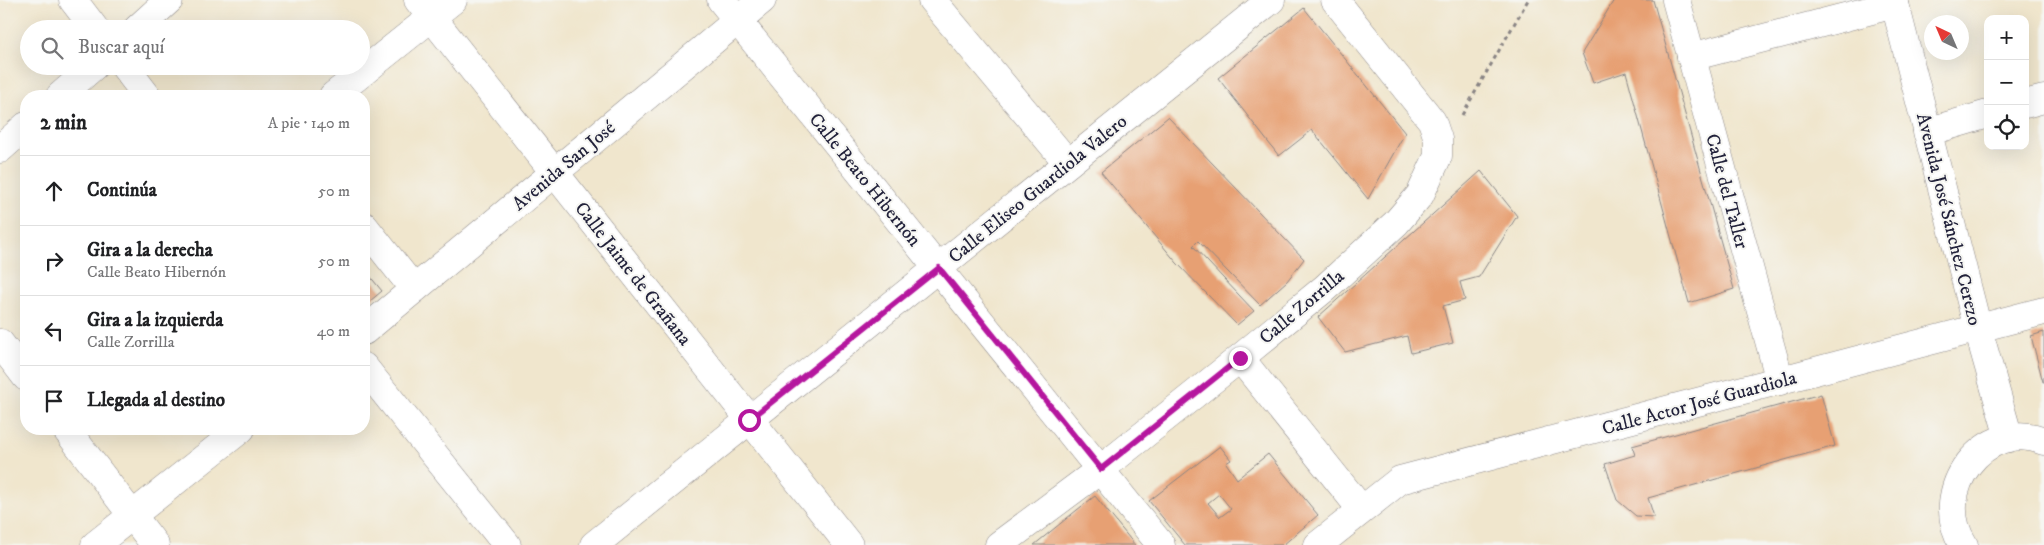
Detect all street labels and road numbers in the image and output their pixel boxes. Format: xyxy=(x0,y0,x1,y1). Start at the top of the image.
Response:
street label: Calle Beato Hibernón xyxy=(804,109,926,251)
street label: Calle Eliseo Guardiola Valero xyxy=(944,110,1132,268)
street label: Avenida José Sánchez Cerezo xyxy=(1911,111,1986,328)
street label: Avenida San José xyxy=(508,116,620,216)
street label: Calle del Taller xyxy=(1700,131,1753,251)
street label: Calle Jaime de Grañana xyxy=(570,197,696,350)
street label: Calle Zorrilla xyxy=(1255,265,1349,349)
street label: Calle Actor José Guardiola xyxy=(1600,366,1799,440)

